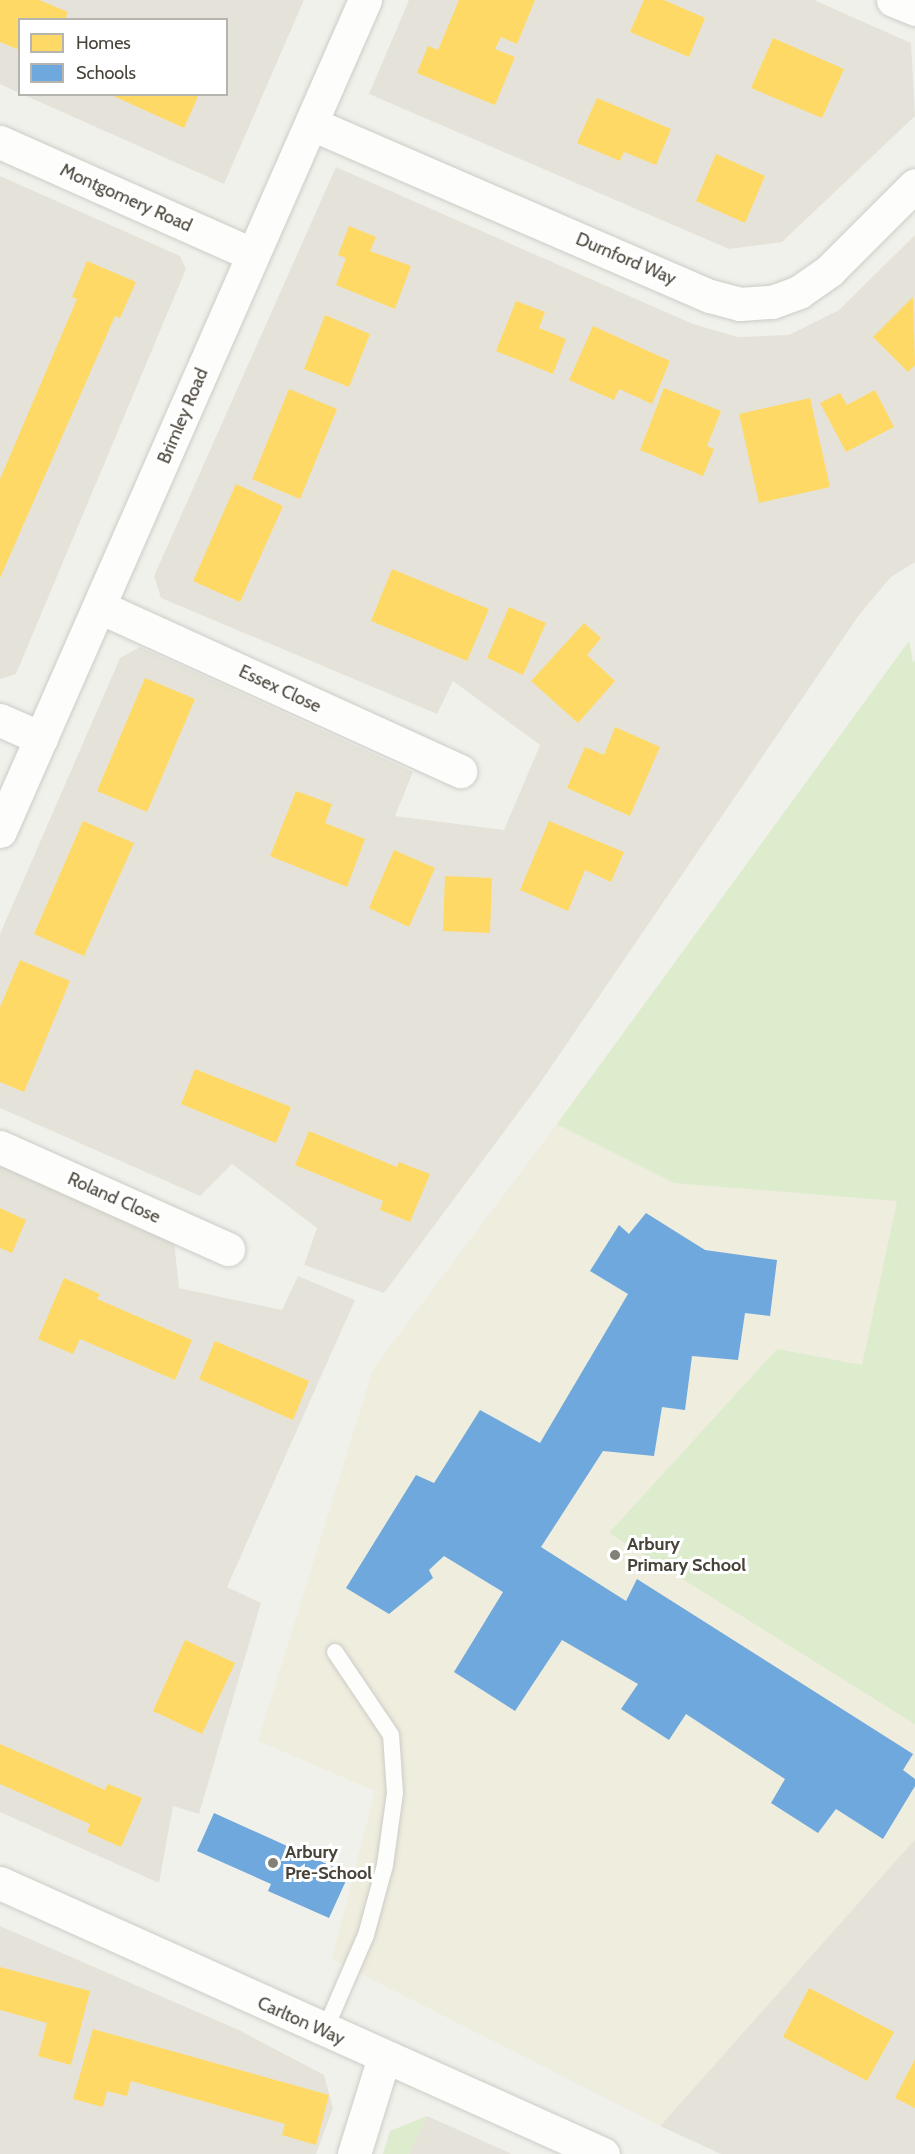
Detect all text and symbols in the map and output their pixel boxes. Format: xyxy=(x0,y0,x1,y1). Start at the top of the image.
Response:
legend xyxy=(18,18,228,96)
text: Homes xyxy=(76,32,131,54)
text: Schools xyxy=(76,62,136,84)
street label: Montgomery Road xyxy=(57,159,195,237)
street label: Durnford Way xyxy=(573,228,679,290)
street label: Brimley Road xyxy=(153,365,213,467)
street label: Essex Close xyxy=(235,661,325,717)
street label: Roland Close xyxy=(64,1168,164,1228)
place label: Arbury Primary School xyxy=(627,1534,746,1576)
marker: Arbury Primary School xyxy=(608,1548,622,1562)
place label: Arbury Pre-School xyxy=(285,1842,372,1884)
marker: Arbury Pre-School xyxy=(266,1856,280,1870)
street label: Carlton Way xyxy=(254,1992,348,2050)

